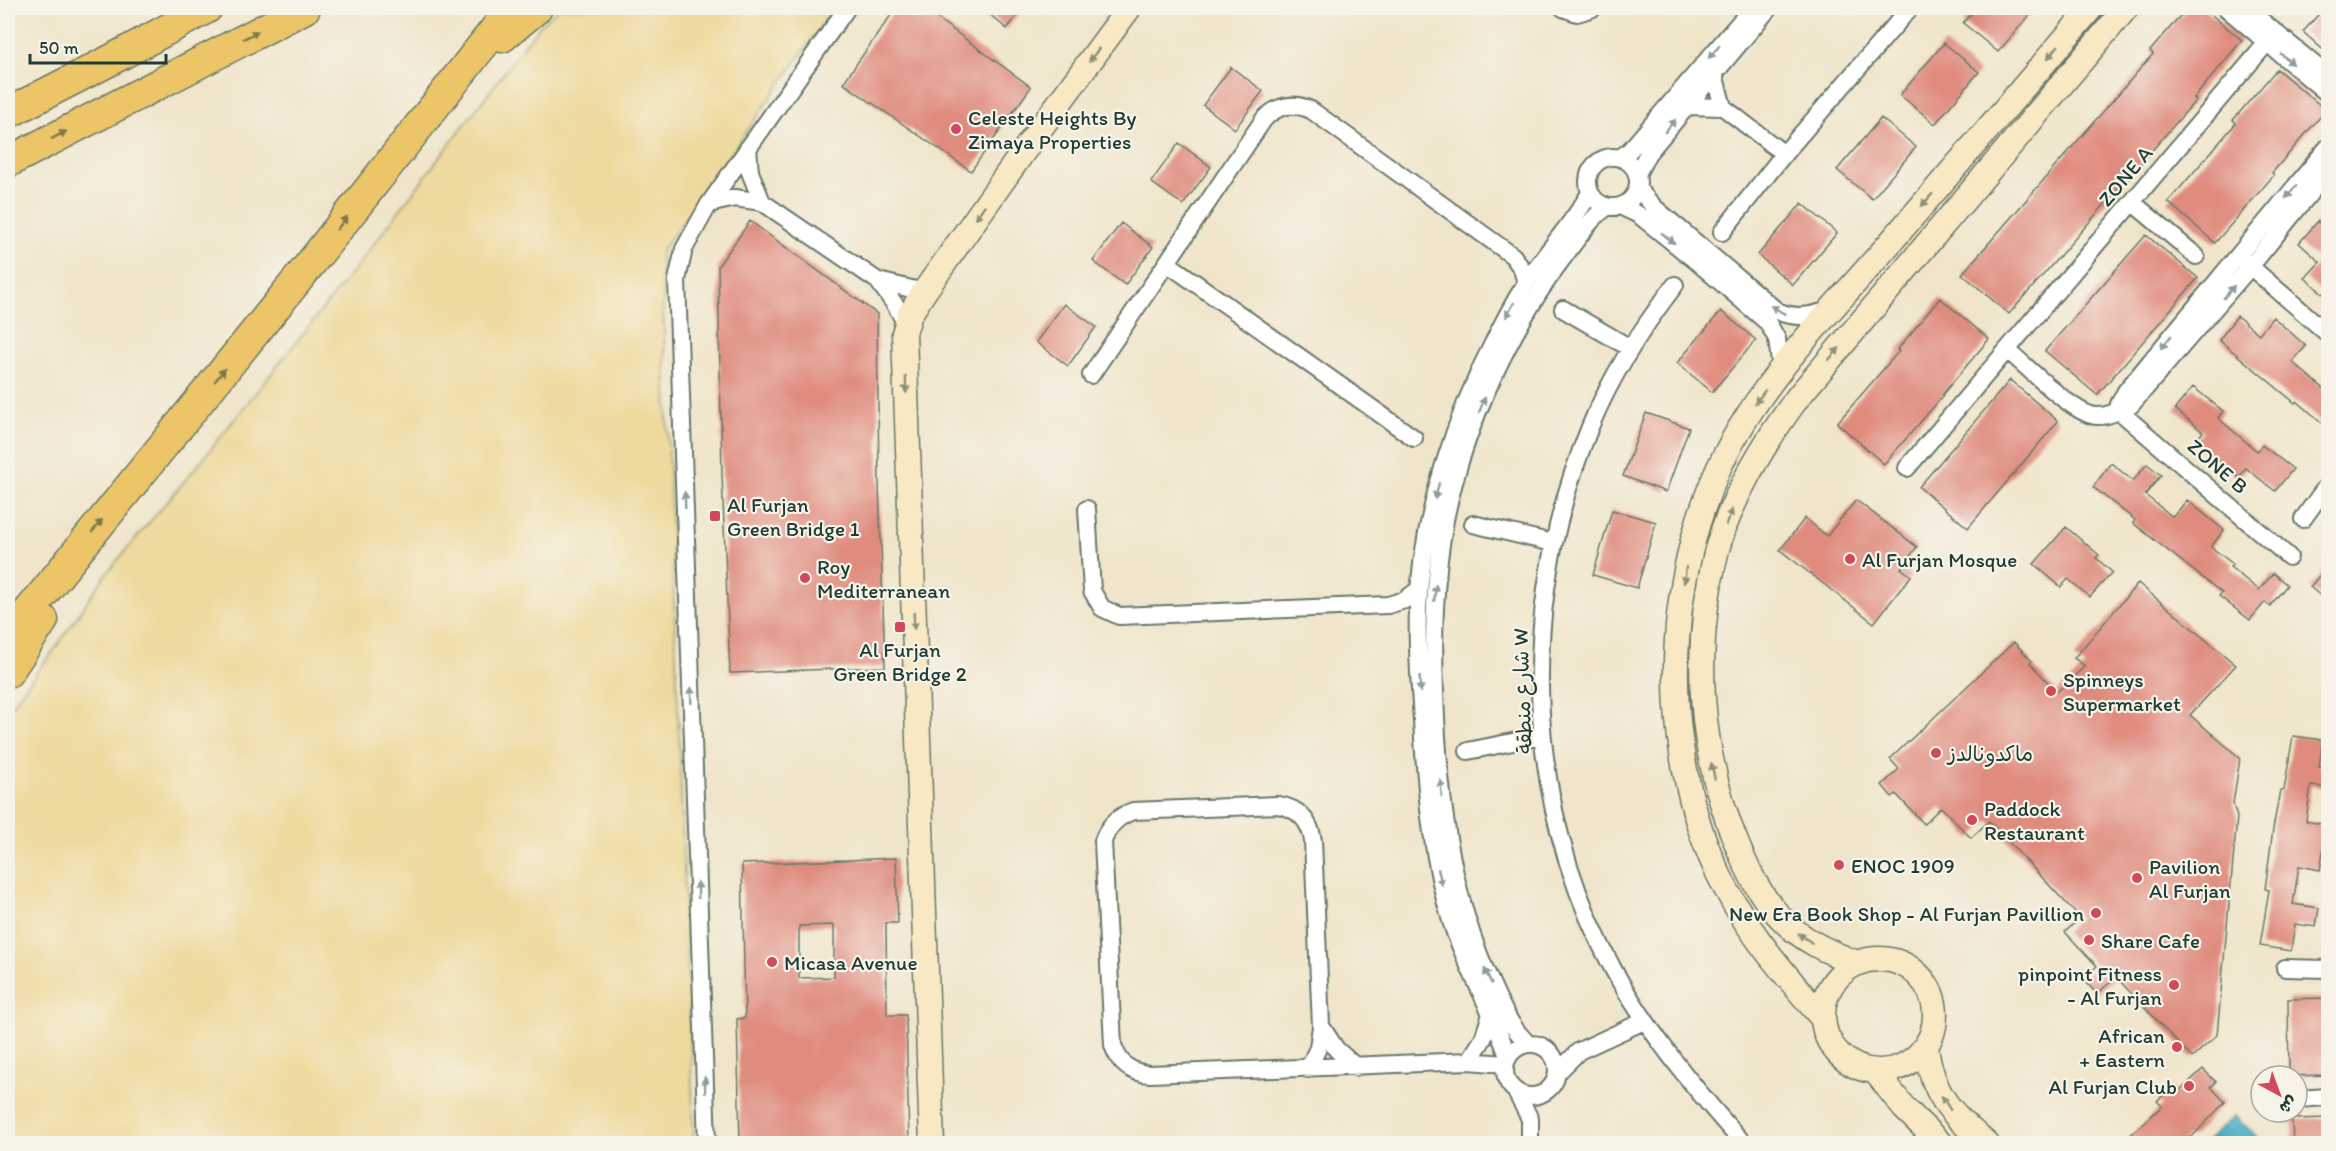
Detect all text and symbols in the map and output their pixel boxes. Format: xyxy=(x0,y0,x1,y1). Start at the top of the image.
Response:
scale bar xyxy=(30,27,166,65)
one-way arrow xyxy=(242,31,260,41)
text: 50 m xyxy=(39,37,79,59)
one-way arrow xyxy=(1708,44,1721,59)
one-way arrow xyxy=(2047,44,2060,60)
one-way arrow xyxy=(1089,47,1101,62)
one-way arrow xyxy=(2279,52,2294,65)
place label: Celeste Heights By Zimaya Properties xyxy=(968,105,1136,154)
one-way arrow xyxy=(1663,119,1676,134)
marker: Celeste Heights By Zimaya Properties xyxy=(949,122,963,136)
one-way arrow xyxy=(51,130,68,140)
street label: ZONE A xyxy=(2093,140,2158,211)
one-way arrow xyxy=(2285,184,2298,199)
one-way arrow xyxy=(1921,192,1934,207)
one-way arrow xyxy=(974,204,986,220)
one-way arrow xyxy=(336,215,349,231)
one-way arrow xyxy=(1660,232,1676,245)
one-way arrow xyxy=(2222,285,2235,300)
one-way arrow xyxy=(1505,302,1515,319)
one-way arrow xyxy=(1769,305,1786,315)
one-way arrow xyxy=(2160,334,2173,349)
one-way arrow xyxy=(1828,346,1841,362)
one-way arrow xyxy=(214,367,227,383)
one-way arrow xyxy=(901,375,910,394)
one-way arrow xyxy=(1755,390,1767,405)
one-way arrow xyxy=(1478,396,1487,414)
street label: ZONE B xyxy=(2183,433,2253,499)
one-way arrow xyxy=(1432,481,1442,500)
one-way arrow xyxy=(680,491,689,510)
place label: Al Furjan Green Bridge 1 xyxy=(727,492,860,541)
one-way arrow xyxy=(1725,508,1734,526)
marker: Al Furjan Green Bridge 1 xyxy=(708,509,722,523)
one-way arrow xyxy=(91,518,104,534)
place label: Al Furjan Mosque xyxy=(1862,547,2017,572)
marker: Al Furjan Mosque xyxy=(1843,552,1857,566)
place label: Roy Mediterranean xyxy=(817,554,950,603)
one-way arrow xyxy=(1681,566,1690,585)
marker: Roy Mediterranean xyxy=(798,571,812,585)
one-way arrow xyxy=(1430,584,1440,603)
one-way arrow xyxy=(909,612,918,631)
marker: Al Furjan Green Bridge 2 xyxy=(893,620,907,634)
street label: شارع منطقة W xyxy=(1507,627,1540,754)
place label: Al Furjan Green Bridge 2 xyxy=(833,637,967,686)
place label: Spinneys Supermarket xyxy=(2063,667,2181,716)
one-way arrow xyxy=(1416,674,1425,693)
marker: Spinneys Supermarket xyxy=(2044,684,2058,698)
one-way arrow xyxy=(687,686,696,705)
place label: ماكدونالدز xyxy=(1946,741,2033,768)
marker: ماكدونالدز xyxy=(1929,746,1943,760)
one-way arrow xyxy=(1708,761,1717,780)
one-way arrow xyxy=(1437,778,1446,797)
place label: Paddock Restaurant xyxy=(1984,796,2085,845)
marker: Paddock Restaurant xyxy=(1965,813,1979,827)
place label: ENOC 1909 xyxy=(1851,853,1955,878)
place label: Pavilion Al Furjan xyxy=(2149,854,2231,903)
marker: ENOC 1909 xyxy=(1832,858,1846,872)
one-way arrow xyxy=(1436,868,1445,887)
marker: Pavilion Al Furjan xyxy=(2130,871,2144,885)
one-way arrow xyxy=(694,881,703,900)
place label: New Era Book Shop - Al Furjan Pavillion xyxy=(1729,901,2084,926)
marker: New Era Book Shop - Al Furjan Pavillion xyxy=(2089,906,2103,920)
place label: Share Cafe xyxy=(2101,928,2200,953)
one-way arrow xyxy=(1796,932,1813,943)
marker: Share Cafe xyxy=(2082,933,2096,947)
place label: Micasa Avenue xyxy=(784,950,918,975)
marker: Micasa Avenue xyxy=(765,955,779,969)
place label: pinpoint Fitness - Al Furjan xyxy=(2018,961,2162,1010)
one-way arrow xyxy=(1483,968,1492,985)
marker: pinpoint Fitness - Al Furjan xyxy=(2167,978,2181,992)
place label: African + Eastern xyxy=(2079,1023,2165,1072)
marker: African + Eastern xyxy=(2170,1040,2184,1054)
north arrow xyxy=(2249,1064,2309,1124)
place label: Al Furjan Club xyxy=(2049,1074,2177,1099)
one-way arrow xyxy=(700,1076,710,1095)
marker: Al Furjan Club xyxy=(2182,1079,2196,1093)
text: ش xyxy=(2276,1092,2301,1118)
one-way arrow xyxy=(1940,1094,1951,1111)

